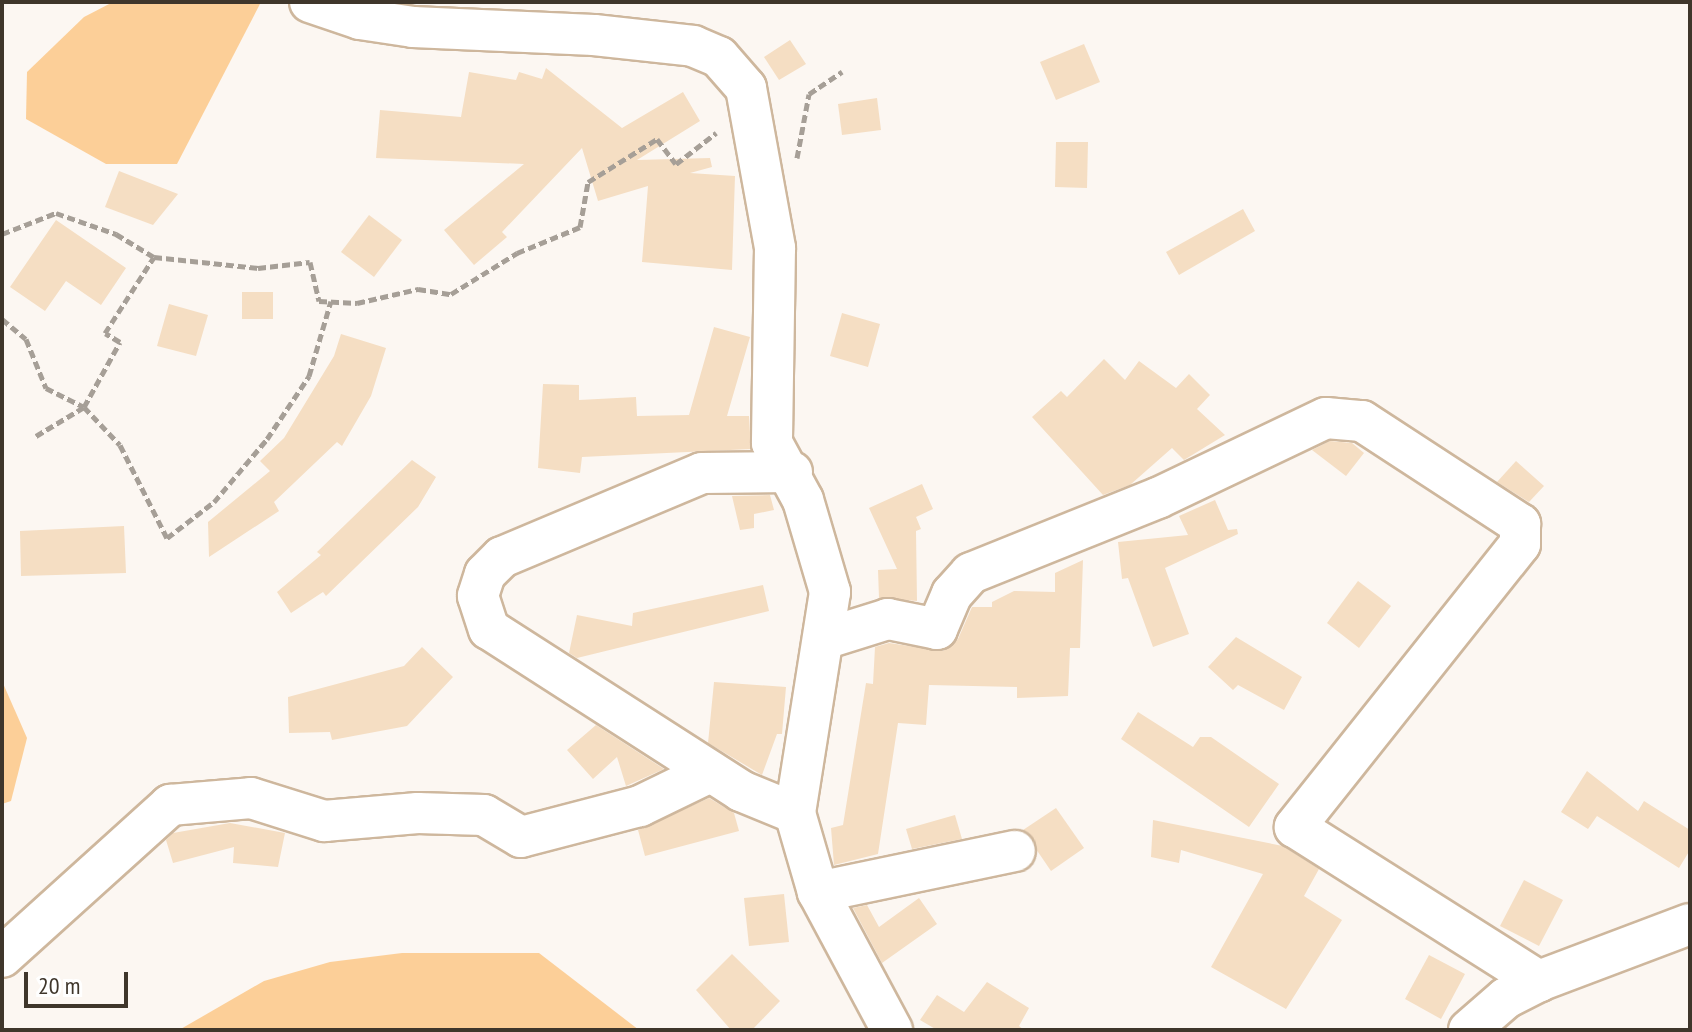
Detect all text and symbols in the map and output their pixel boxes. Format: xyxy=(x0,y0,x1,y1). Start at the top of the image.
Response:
scale bar xyxy=(28,956,132,1006)
text: 20 m xyxy=(38,970,80,1001)

